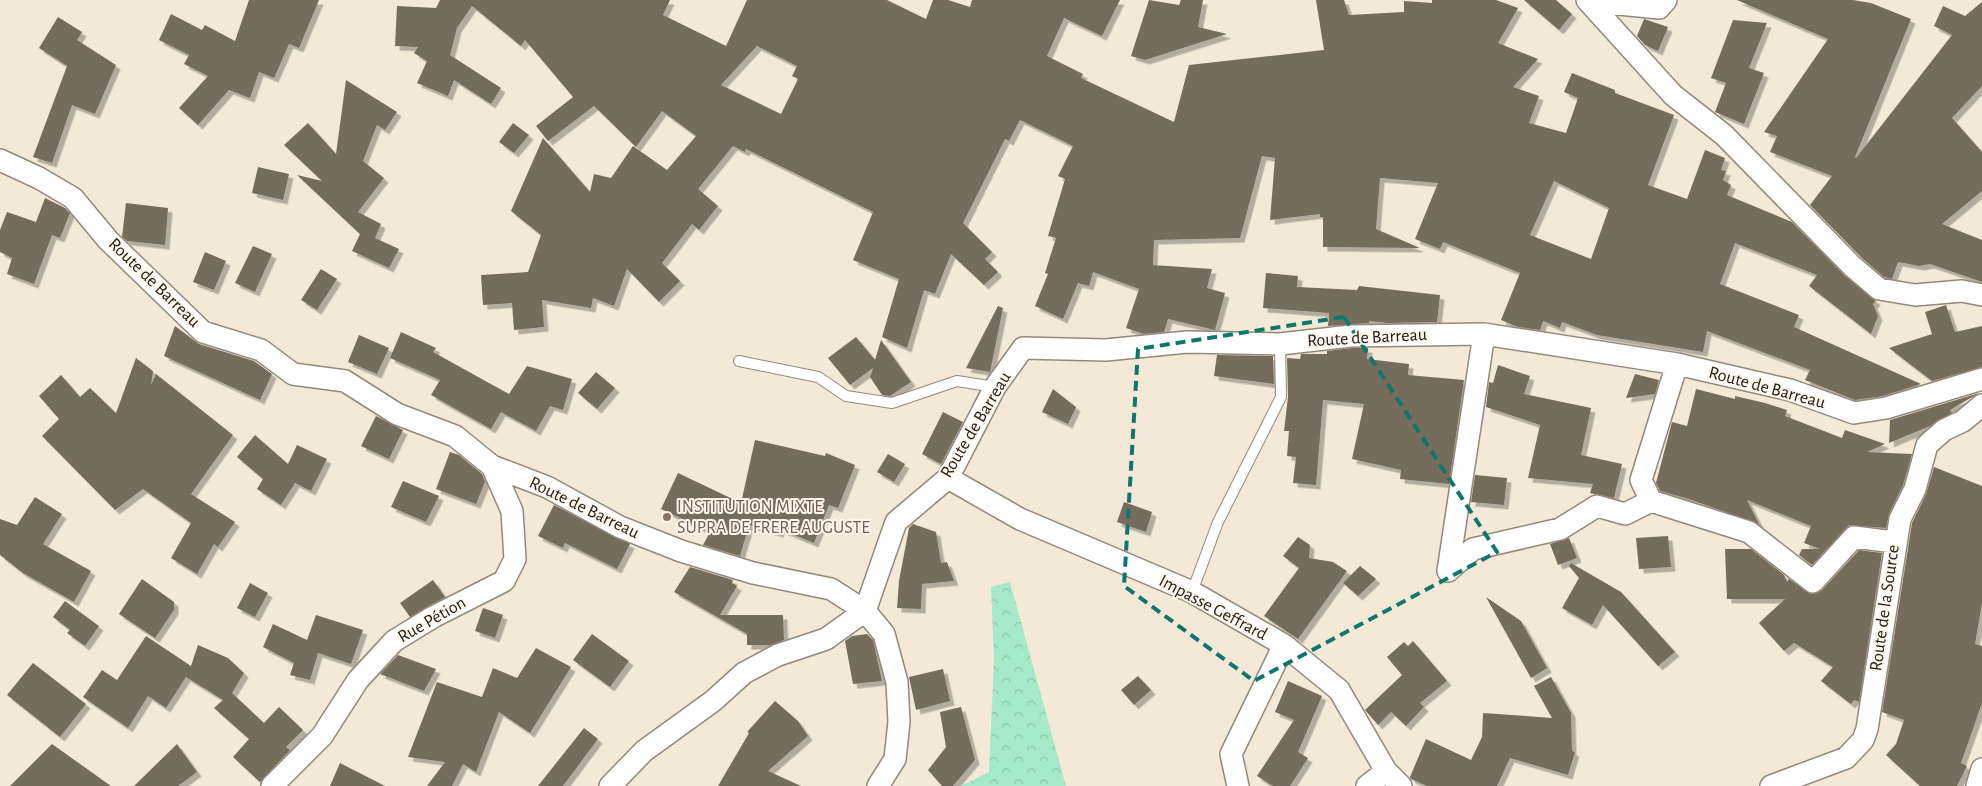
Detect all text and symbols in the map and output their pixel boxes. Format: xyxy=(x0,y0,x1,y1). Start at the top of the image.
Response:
street label: Route de Barreau xyxy=(105,235,203,331)
street label: Route de Barreau xyxy=(1307,326,1427,350)
street label: Route de Barreau xyxy=(1707,364,1827,412)
street label: Route de Barreau xyxy=(937,369,1015,481)
street label: Route de Barreau xyxy=(526,474,642,542)
place label: INSTITUTION MIXTE SUPRA DE FRERE AUGUSTE xyxy=(677,498,870,537)
marker: INSTITUTION MIXTE SUPRA DE FRERE AUGUSTE xyxy=(661,511,673,523)
street label: Route de la Source xyxy=(1867,544,1903,672)
street label: Impasse Geffrard xyxy=(1156,572,1270,644)
street label: Rue Pétion xyxy=(395,593,469,647)

